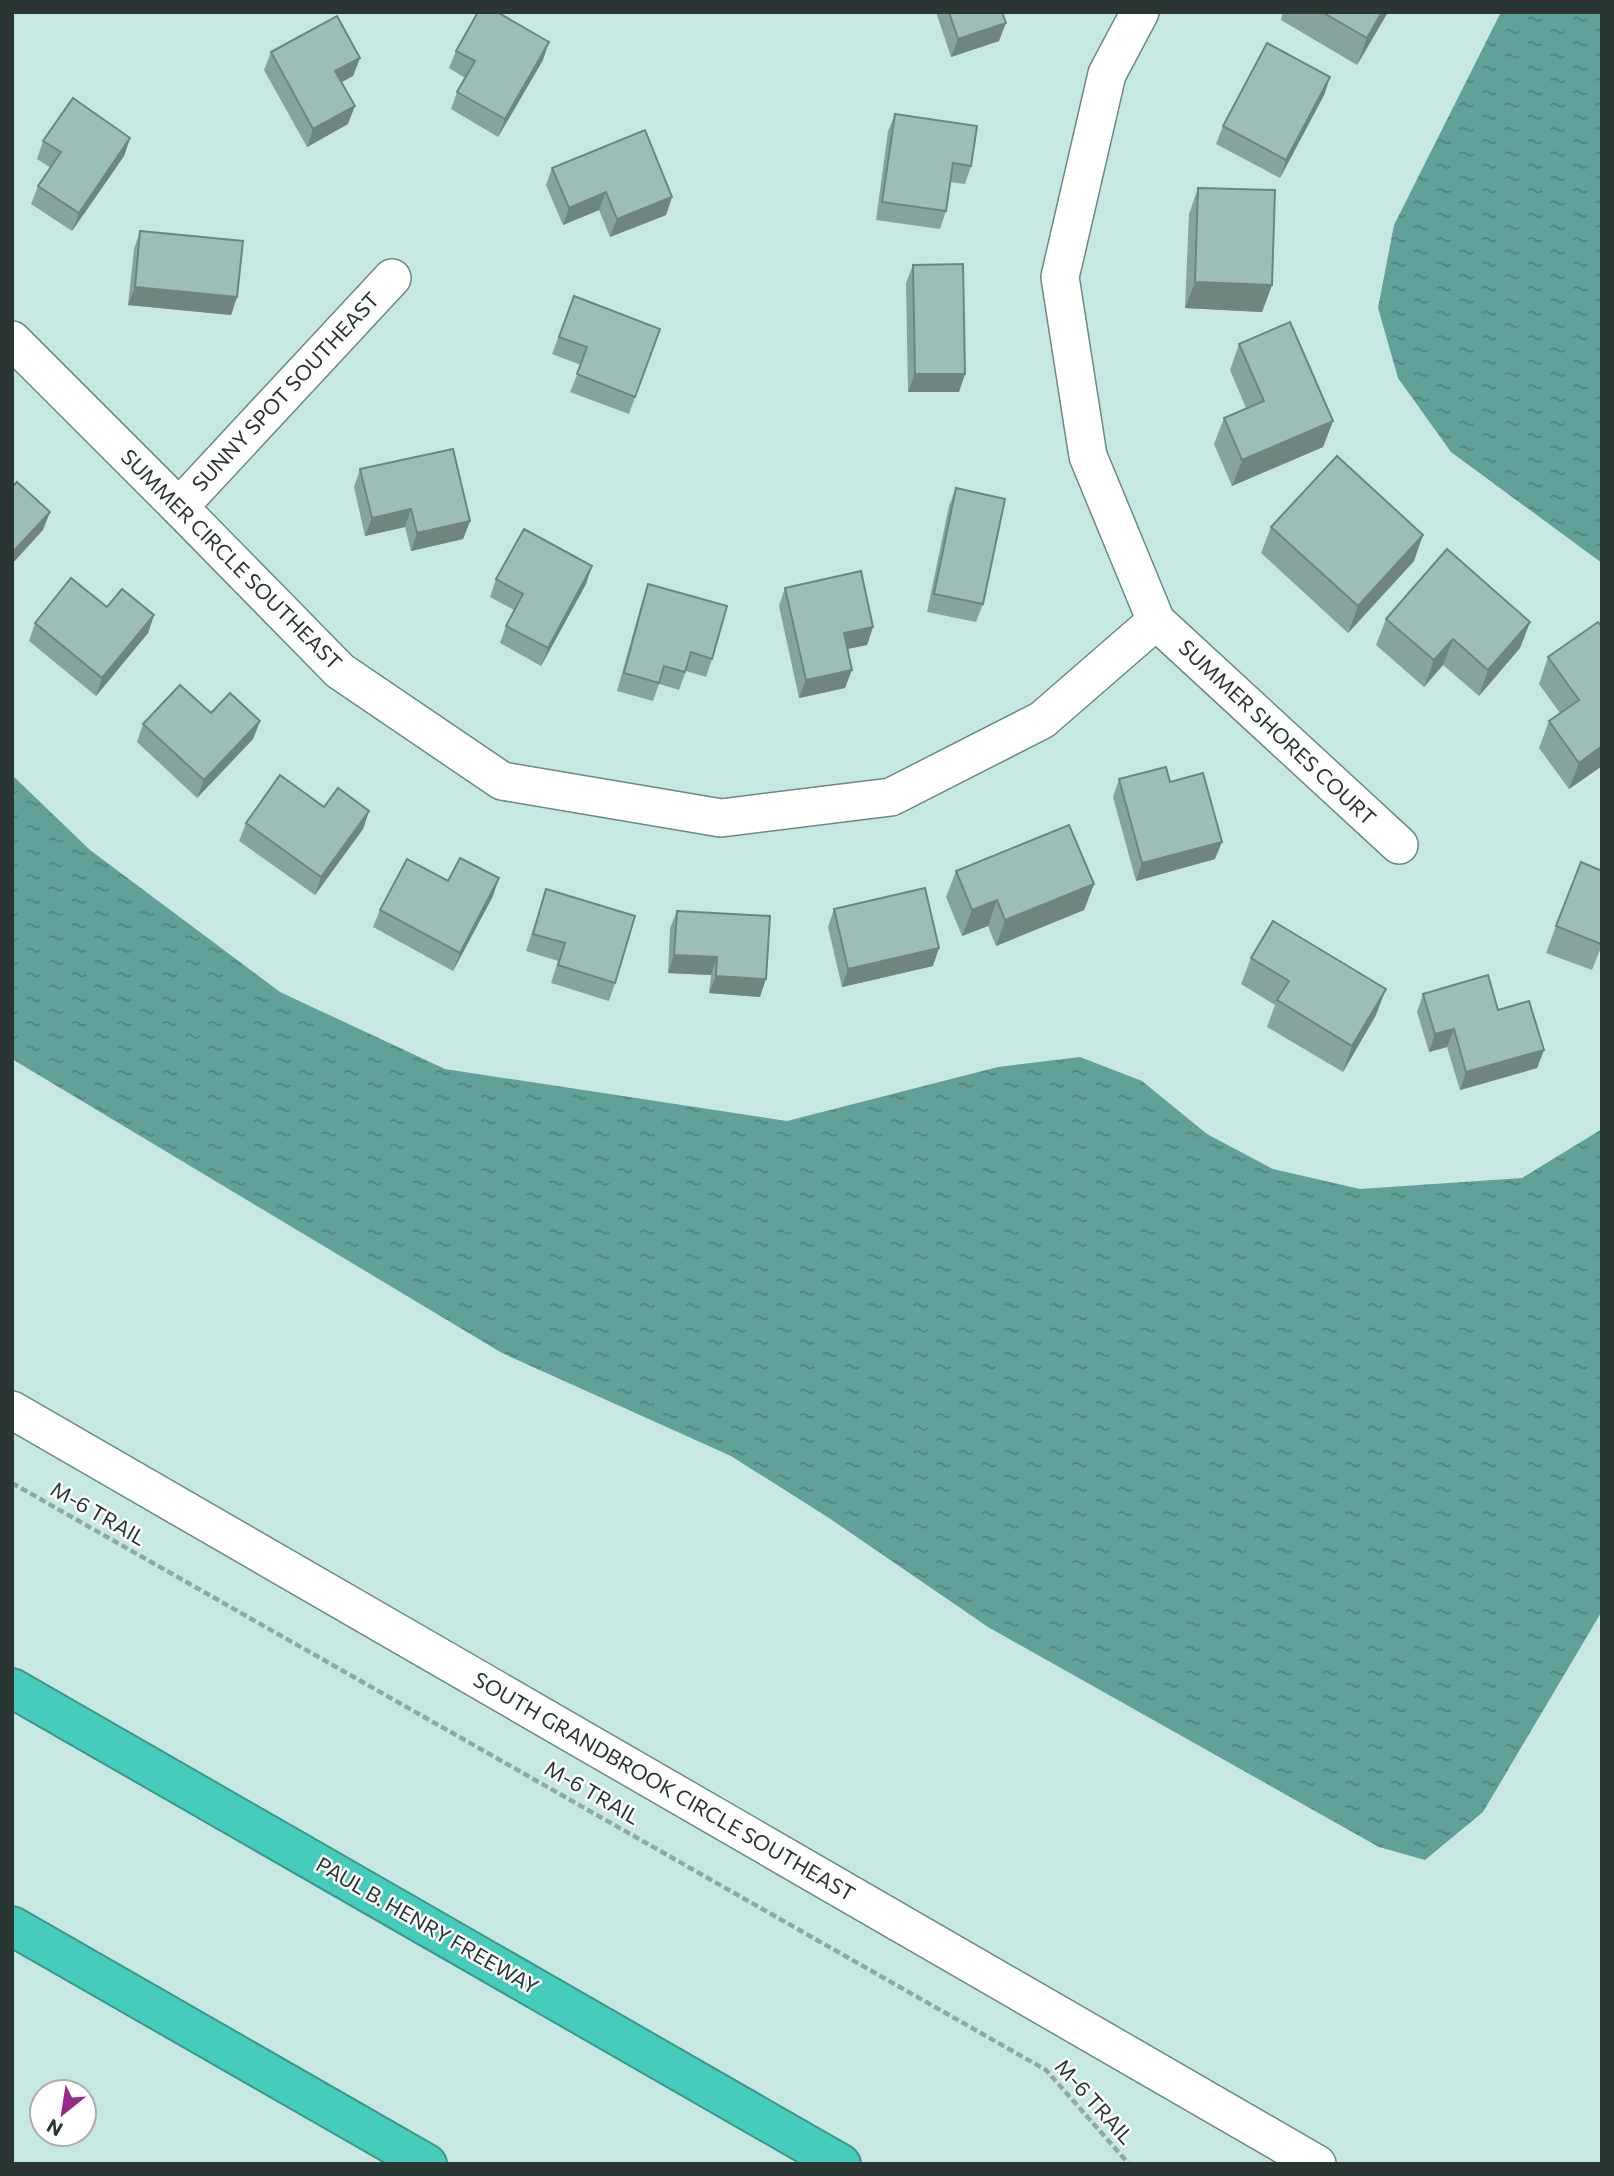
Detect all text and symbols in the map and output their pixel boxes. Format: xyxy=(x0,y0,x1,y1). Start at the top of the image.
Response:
street label: SUNNY SPOT SOUTHEAST xyxy=(186,286,384,496)
street label: SUMMER CIRCLE SOUTHEAST xyxy=(117,443,348,674)
street label: SUMMER SHORES COURT xyxy=(1174,634,1382,830)
street label: M-6 TRAIL xyxy=(47,1475,151,1550)
street label: SOUTH GRANDBROOK CIRCLE SOUTHEAST xyxy=(470,1666,860,1906)
street label: M-6 TRAIL xyxy=(541,1754,645,1829)
street label: PAUL B. HENRY FREEWAY xyxy=(312,1851,544,1999)
street label: M-6 TRAIL xyxy=(1050,2053,1140,2149)
north arrow xyxy=(28,2078,98,2148)
text: N xyxy=(42,2115,66,2142)

